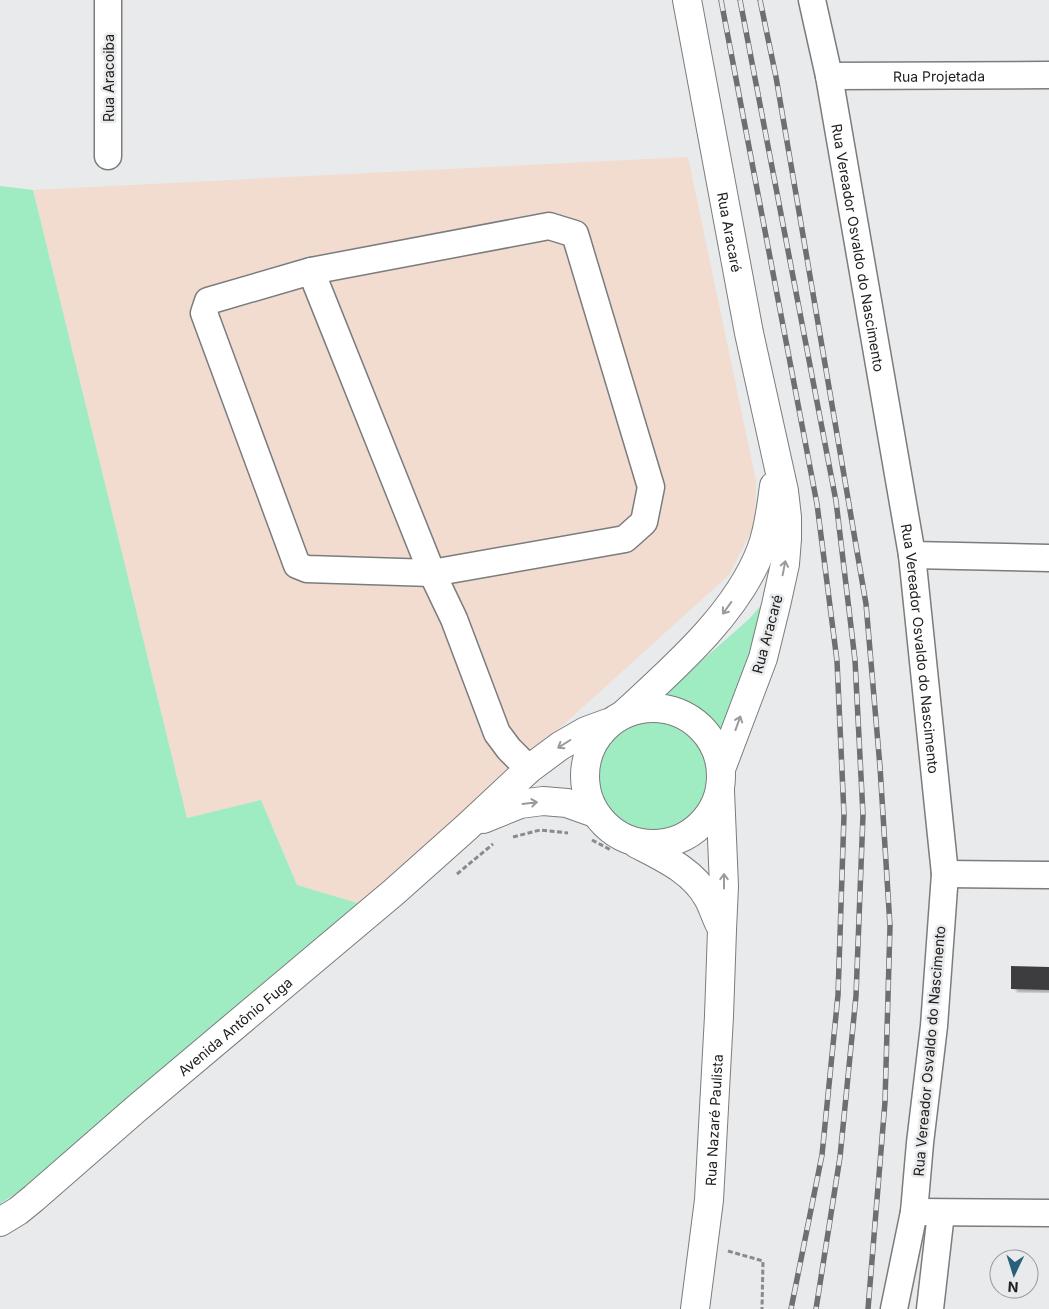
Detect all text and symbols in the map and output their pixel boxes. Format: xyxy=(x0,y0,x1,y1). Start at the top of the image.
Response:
street label: Rua Aracoiba xyxy=(100,34,117,122)
street label: Rua Projetada xyxy=(893,67,985,84)
street label: Rua Vereador Osvaldo do Nascimento xyxy=(829,122,889,373)
street label: Rua Aracaré xyxy=(714,191,746,273)
street label: Rua Vereador Osvaldo do Nascimento xyxy=(898,522,943,774)
one-way arrow xyxy=(779,560,789,576)
street label: Rua Aracaré xyxy=(748,593,786,675)
one-way arrow xyxy=(722,601,732,615)
one-way arrow xyxy=(734,716,743,731)
one-way arrow xyxy=(558,739,572,749)
one-way arrow xyxy=(522,798,538,808)
one-way arrow xyxy=(719,873,729,890)
street label: Rua Vereador Osvaldo do Nascimento xyxy=(910,925,948,1177)
street label: Avenida Antônio Fuga xyxy=(174,973,295,1079)
street label: Rua Nazaré Paulista xyxy=(701,1054,725,1186)
north arrow xyxy=(989,1249,1039,1299)
text: N xyxy=(1007,1279,1019,1296)

